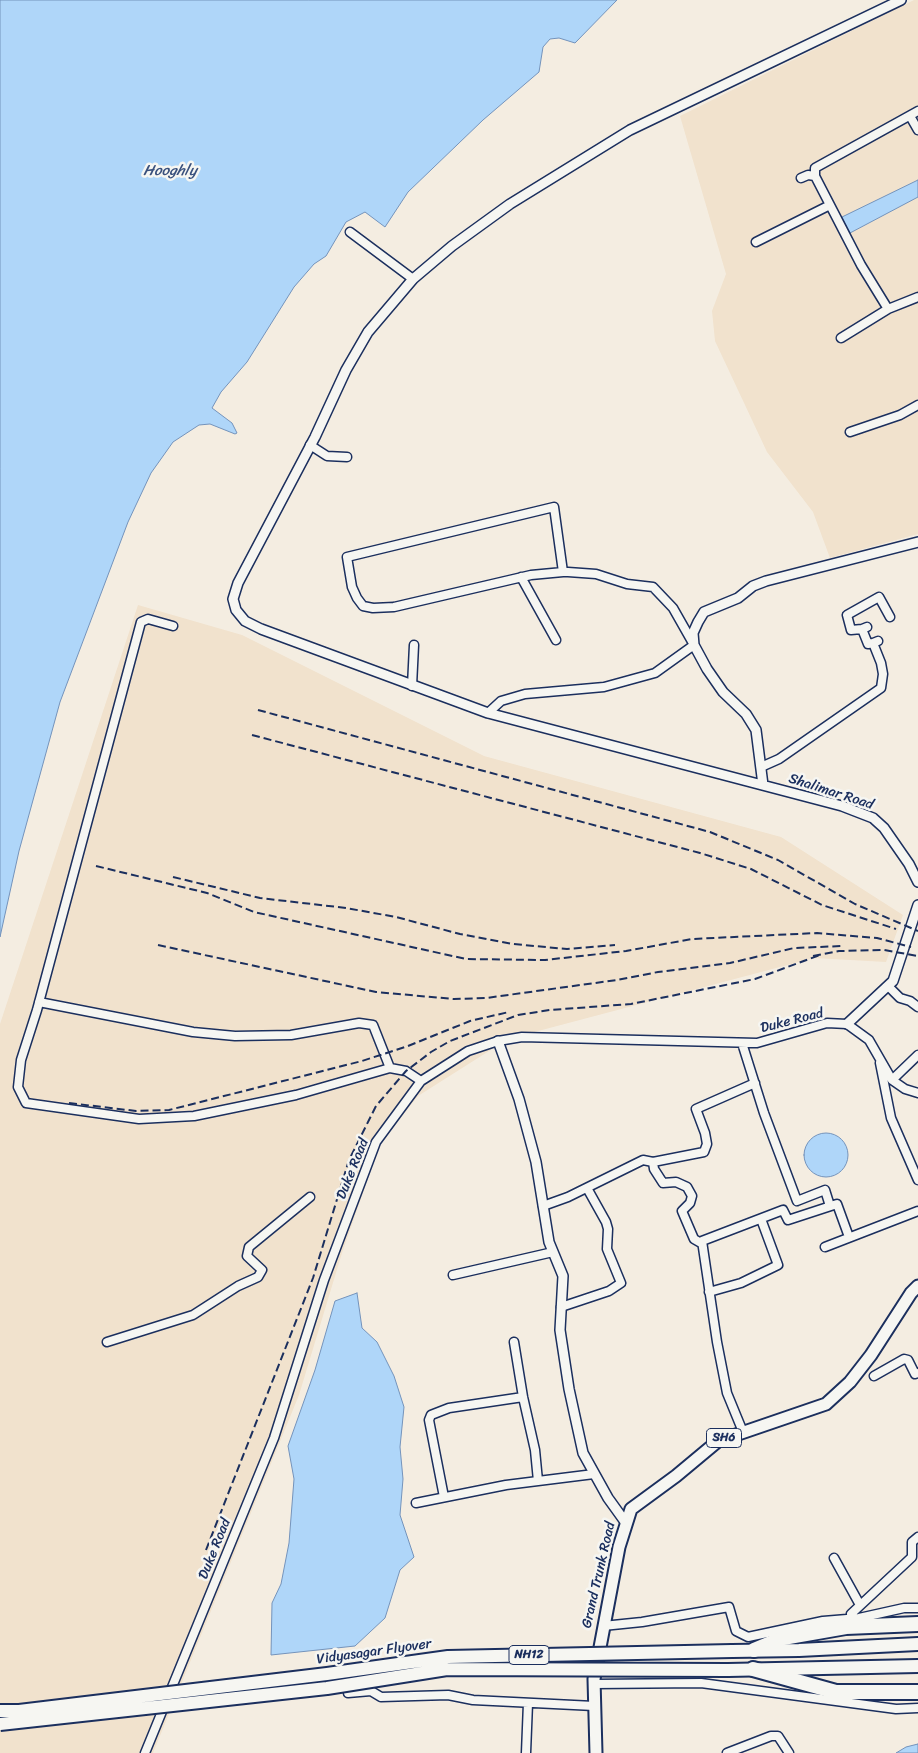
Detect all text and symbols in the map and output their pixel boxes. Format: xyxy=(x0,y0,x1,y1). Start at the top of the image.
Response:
water label: Hooghly xyxy=(143,162,197,180)
street label: Shalimar Road xyxy=(786,770,876,814)
street label: Duke Road xyxy=(759,1005,825,1037)
street label: Duke Road xyxy=(333,1136,373,1202)
road number: SH6 xyxy=(706,1429,742,1448)
street label: Duke Road xyxy=(195,1516,235,1582)
street label: Grand Trunk Road xyxy=(579,1520,619,1630)
street label: Vidyasagar Flyover xyxy=(316,1636,432,1668)
road number: NH12 xyxy=(509,1646,549,1664)

